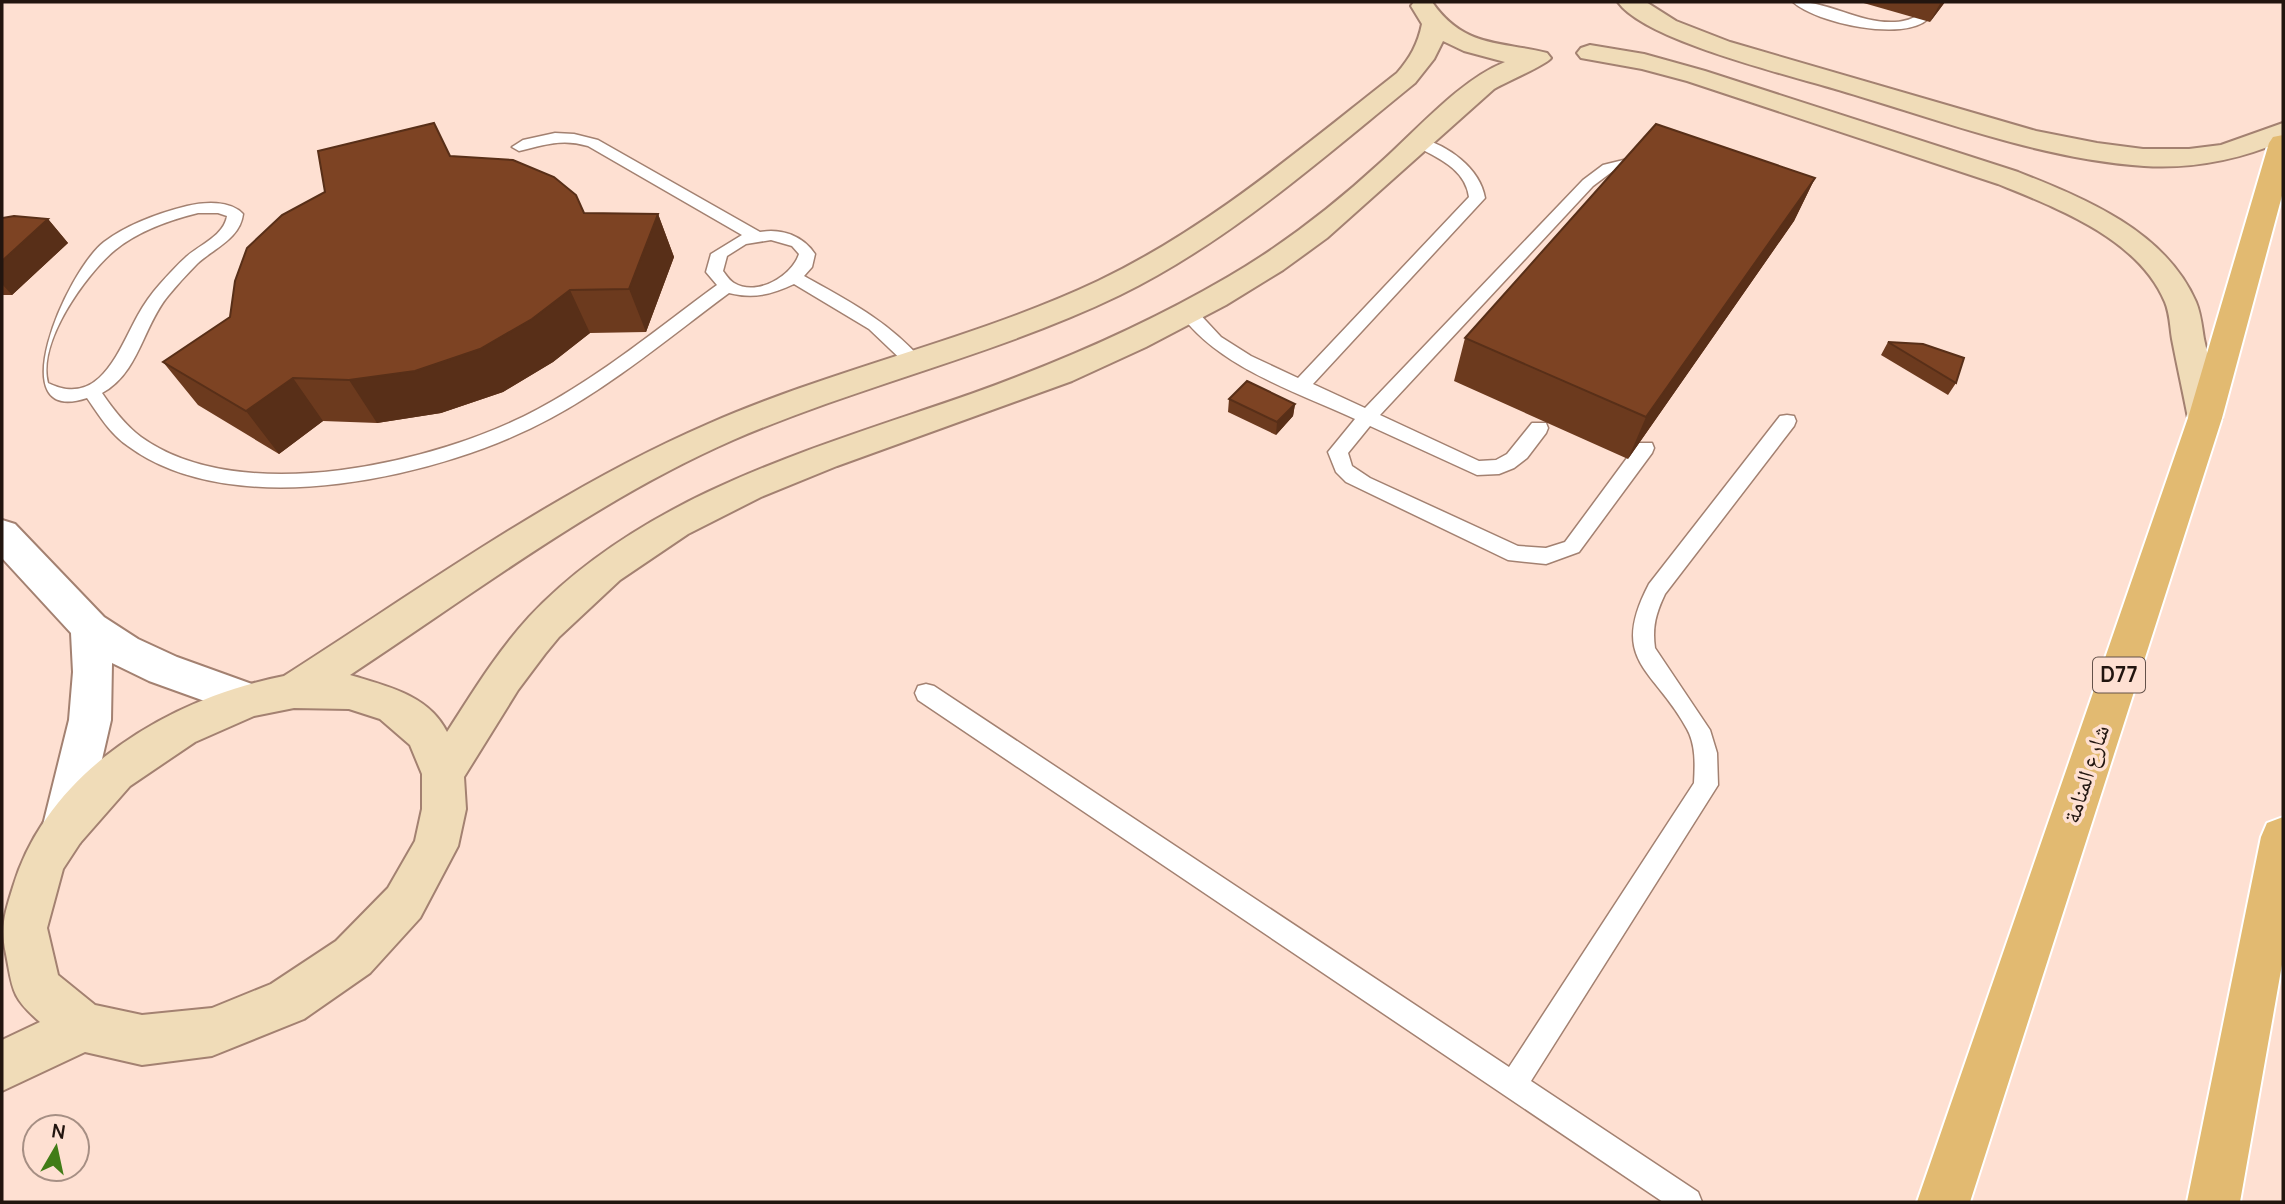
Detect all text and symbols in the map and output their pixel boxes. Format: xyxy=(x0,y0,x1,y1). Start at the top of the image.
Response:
road number: D77 xyxy=(2093,658,2145,692)
street label: شارع المنامة xyxy=(2054,720,2116,827)
north arrow xyxy=(21,1113,91,1183)
text: N xyxy=(50,1117,67,1145)

